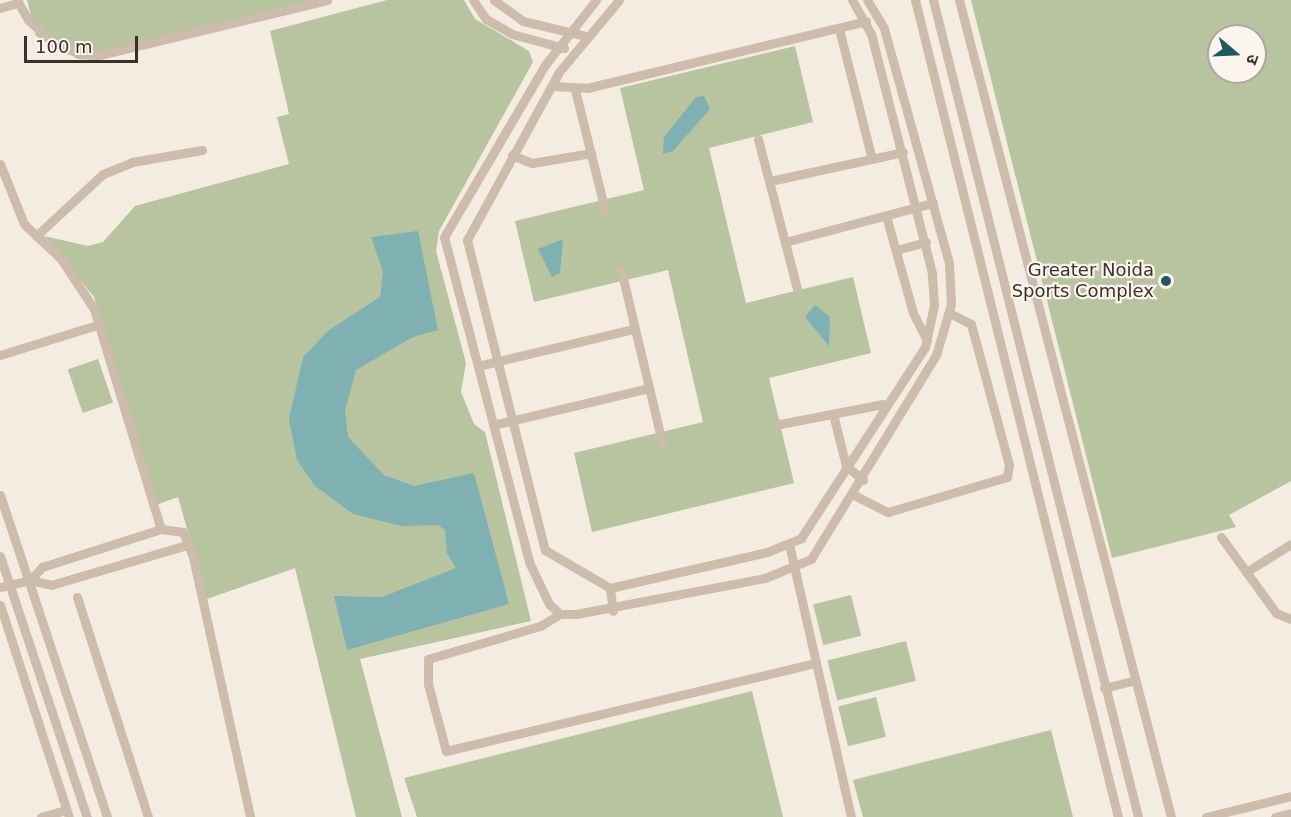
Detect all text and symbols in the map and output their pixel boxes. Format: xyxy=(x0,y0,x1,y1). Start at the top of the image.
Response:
scale bar xyxy=(27,24,141,62)
north arrow xyxy=(1207,24,1267,84)
text: 100 m xyxy=(35,36,93,57)
text: उ xyxy=(1242,52,1263,67)
place label: Greater Noida Sports Complex xyxy=(1012,260,1154,302)
marker: Greater Noida Sports Complex xyxy=(1159,274,1173,288)

